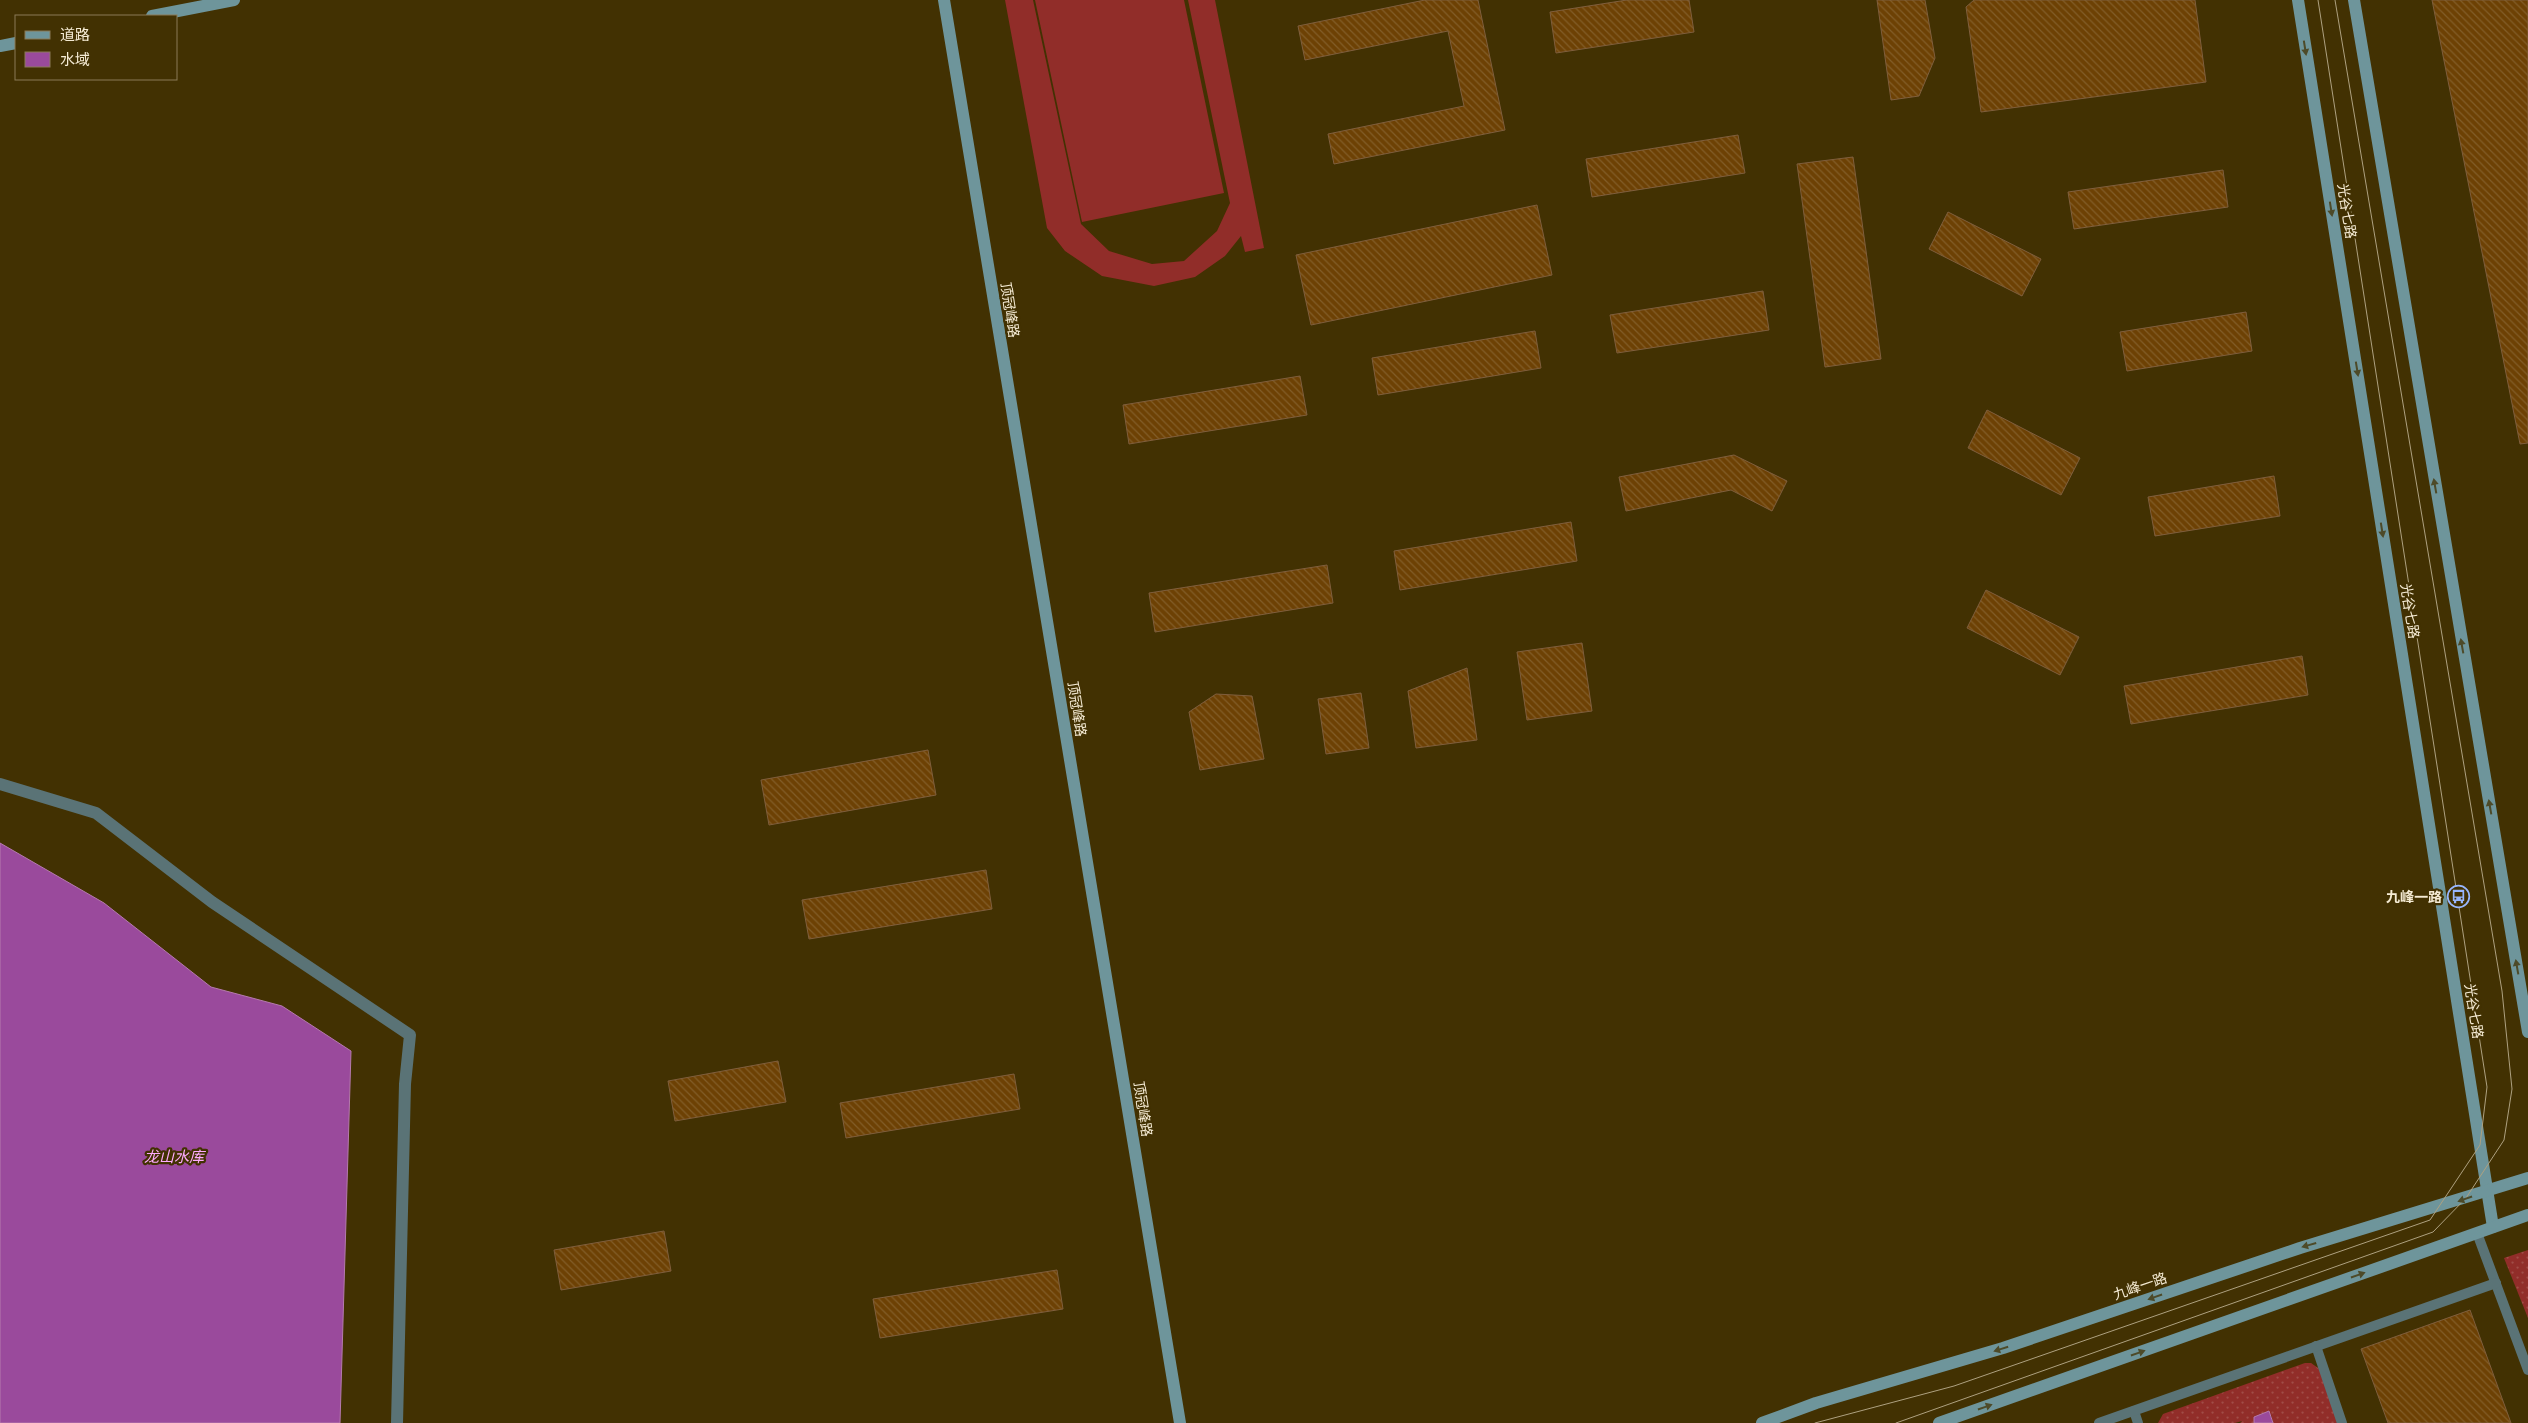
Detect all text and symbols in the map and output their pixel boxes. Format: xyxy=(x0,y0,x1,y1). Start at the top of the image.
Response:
legend xyxy=(15,15,178,80)
text: 道路 xyxy=(60,26,90,44)
one-way arrow xyxy=(2302,41,2310,57)
text: 水域 xyxy=(60,51,90,69)
street label: 光谷七路 xyxy=(2334,182,2359,240)
one-way arrow xyxy=(2327,201,2335,217)
street label: 顶冠峰路 xyxy=(997,281,1022,339)
one-way arrow xyxy=(2353,361,2361,377)
one-way arrow xyxy=(2431,478,2439,494)
one-way arrow xyxy=(2379,522,2387,538)
street label: 光谷七路 xyxy=(2397,582,2422,640)
one-way arrow xyxy=(2458,638,2466,654)
street label: 顶冠峰路 xyxy=(1064,680,1089,738)
one-way arrow xyxy=(2485,798,2493,814)
bus stop icon: 九峰一路 xyxy=(2446,885,2470,909)
place label: 九峰一路 xyxy=(2386,889,2442,906)
one-way arrow xyxy=(2512,958,2520,974)
street label: 光谷七路 xyxy=(2461,982,2486,1040)
street label: 顶冠峰路 xyxy=(1130,1080,1155,1138)
water label: 龙山水库 xyxy=(144,1148,207,1166)
one-way arrow xyxy=(2457,1195,2472,1203)
one-way arrow xyxy=(2302,1242,2317,1250)
street label: 九峰一路 xyxy=(2111,1269,2169,1304)
one-way arrow xyxy=(2350,1271,2365,1278)
one-way arrow xyxy=(2148,1294,2163,1301)
one-way arrow xyxy=(1994,1345,2009,1353)
one-way arrow xyxy=(2131,1348,2146,1356)
one-way arrow xyxy=(1978,1403,1993,1410)

